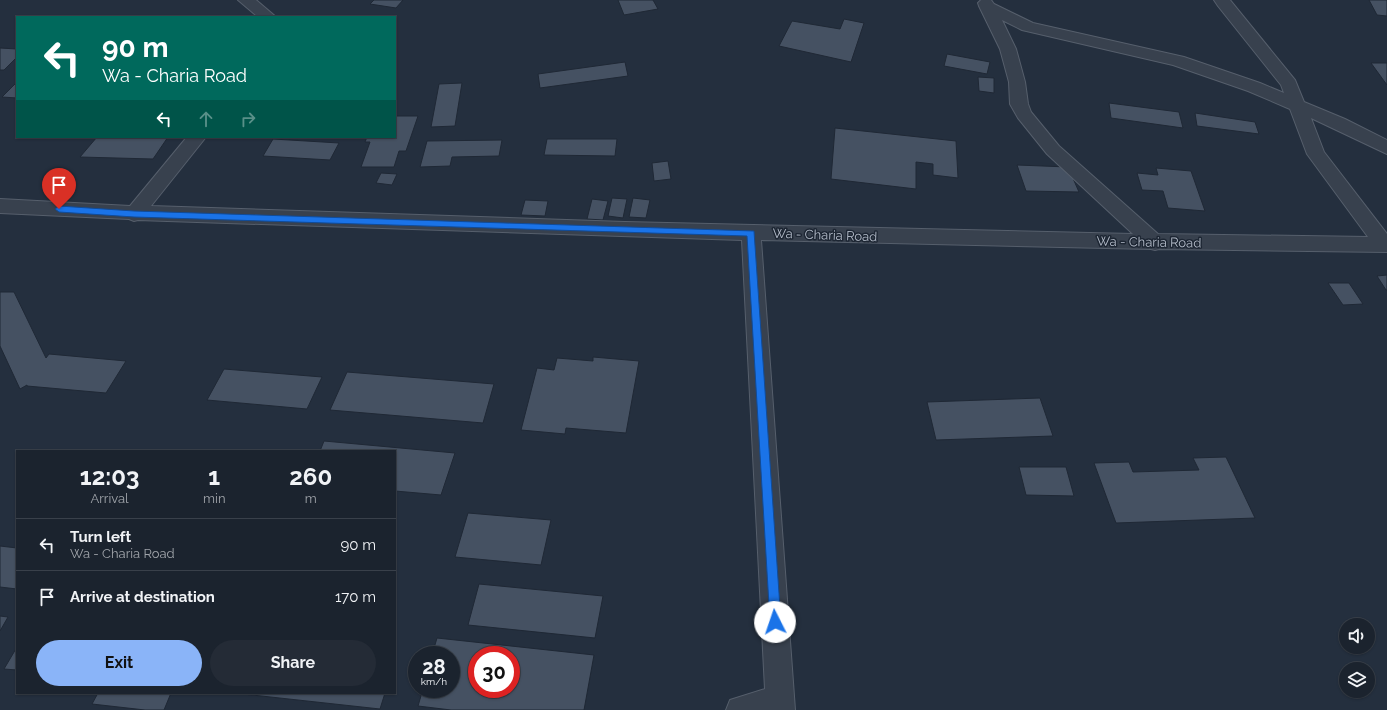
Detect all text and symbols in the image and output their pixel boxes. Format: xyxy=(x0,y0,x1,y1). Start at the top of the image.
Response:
text: 90 m xyxy=(102,31,168,64)
icon: left xyxy=(36,32,88,84)
text: Wa - Charia Road xyxy=(102,65,247,86)
icon: left xyxy=(153,108,175,130)
icon: ahead xyxy=(195,108,217,130)
icon: right xyxy=(237,108,259,130)
pin xyxy=(42,168,76,209)
icon: arrive xyxy=(48,174,70,196)
street label: Wa - Charia Road xyxy=(772,226,878,244)
street label: Wa - Charia Road xyxy=(1097,234,1201,250)
text: 12:03 xyxy=(80,462,139,491)
text: 1 xyxy=(208,462,220,491)
text: 260 xyxy=(289,462,332,491)
text: Arrival xyxy=(90,491,129,506)
text: min xyxy=(203,491,225,506)
text: m xyxy=(305,491,317,506)
text: Turn left xyxy=(70,528,131,546)
icon: left xyxy=(36,534,58,556)
text: 90 m xyxy=(340,536,376,554)
text: Wa - Charia Road xyxy=(70,546,175,561)
icon: arrive xyxy=(36,586,58,608)
text: Arrive at destination xyxy=(70,588,215,606)
text: 170 m xyxy=(335,588,376,606)
position arrow xyxy=(754,601,796,643)
map controls xyxy=(1339,618,1375,698)
button: sound xyxy=(1339,618,1375,654)
button: Exit xyxy=(36,640,202,686)
button: Share xyxy=(210,640,376,686)
speed limit sign: 30 xyxy=(468,646,520,698)
text: 28 xyxy=(422,655,446,679)
button: layers xyxy=(1339,662,1375,698)
text: km/h xyxy=(421,676,447,687)

